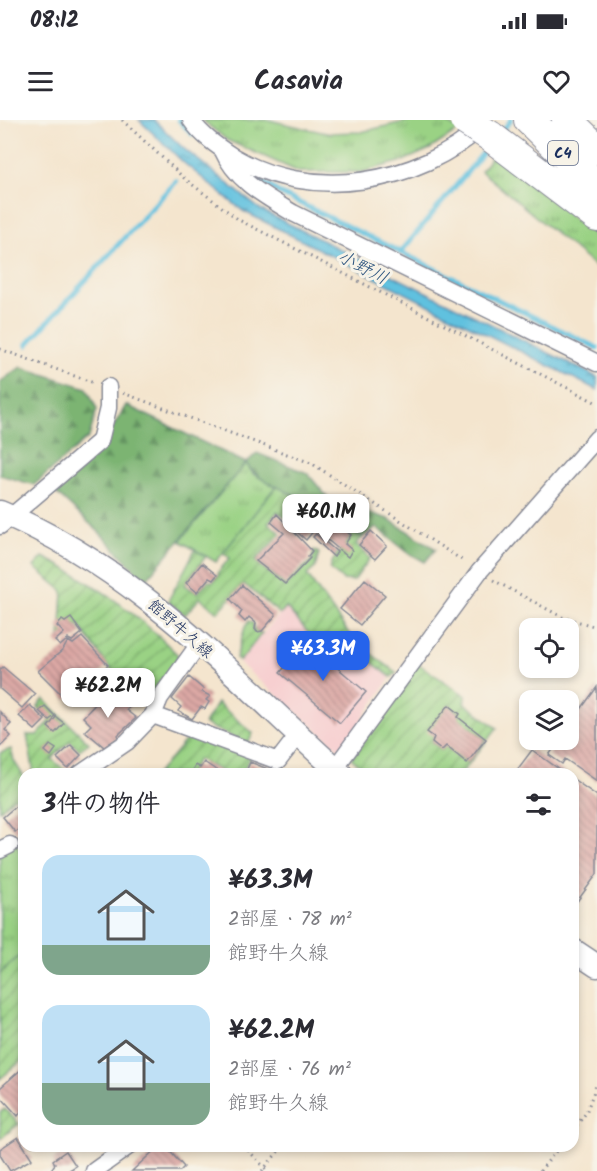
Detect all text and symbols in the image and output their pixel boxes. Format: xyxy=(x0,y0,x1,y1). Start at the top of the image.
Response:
text: 08:12 xyxy=(30,4,79,39)
text: Casavia xyxy=(254,60,343,103)
icon: menu xyxy=(24,65,57,98)
icon: heart xyxy=(540,65,573,98)
road number: C4 xyxy=(548,141,578,165)
water label: 小野川 xyxy=(332,243,393,294)
pin: ¥60.1M xyxy=(277,494,375,545)
text: ¥60.1M xyxy=(296,497,356,529)
street label: 館野牛久線 xyxy=(142,593,218,665)
map controls xyxy=(519,618,579,750)
button: locate xyxy=(519,618,579,678)
pin: ¥63.3M xyxy=(274,631,372,682)
text: ¥63.3M xyxy=(291,634,355,666)
pin: ¥62.2M xyxy=(59,668,157,719)
text: ¥62.2M xyxy=(75,671,141,703)
button: layers xyxy=(519,690,579,750)
text: 3件の物件 xyxy=(42,784,160,826)
icon: filters xyxy=(522,788,555,821)
text: ¥63.3M xyxy=(228,860,312,902)
icon: home xyxy=(90,879,162,951)
text: 2部屋 · 78 m² xyxy=(228,904,352,936)
text: 館野牛久線 xyxy=(228,938,328,970)
text: ¥62.2M xyxy=(228,1010,314,1052)
icon: home xyxy=(90,1029,162,1101)
text: 2部屋 · 76 m² xyxy=(228,1054,351,1086)
text: 館野牛久線 xyxy=(228,1088,328,1120)

